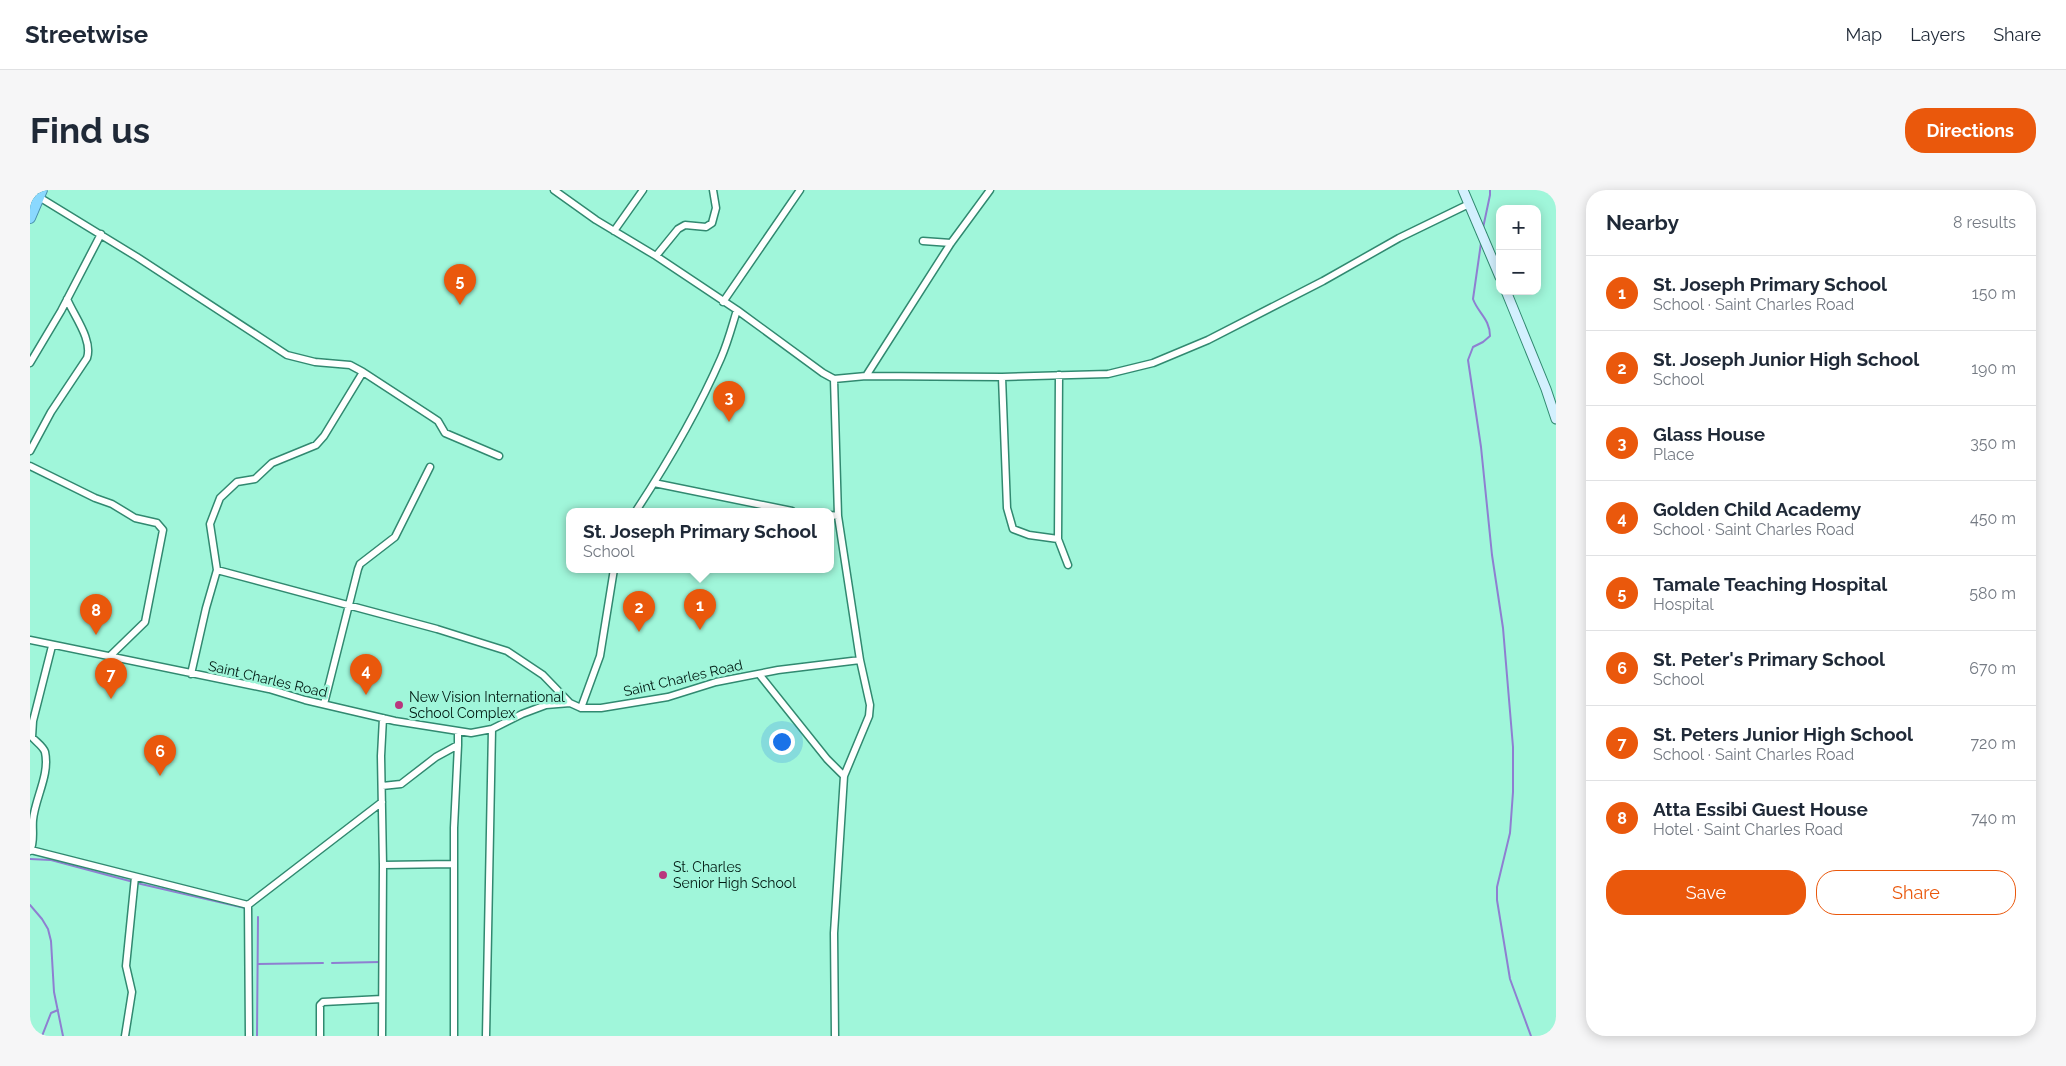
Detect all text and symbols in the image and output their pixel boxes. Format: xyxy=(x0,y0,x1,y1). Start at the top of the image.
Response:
text: Streetwise xyxy=(25,20,148,49)
text: Map xyxy=(1846,24,1882,45)
text: Layers xyxy=(1910,24,1965,45)
text: Share xyxy=(1993,24,2041,45)
button: Directions xyxy=(1905,108,2036,153)
text: Find us xyxy=(30,110,150,151)
map controls xyxy=(1496,205,1541,295)
button: + xyxy=(1496,205,1541,250)
text: Nearby xyxy=(1606,210,1679,235)
text: 8 results xyxy=(1953,213,2016,232)
button: − xyxy=(1496,250,1541,295)
pin: 5 xyxy=(444,264,476,305)
text: St. Joseph Primary School xyxy=(1653,273,1887,295)
text: 1 xyxy=(1618,284,1626,303)
text: 150 m xyxy=(1972,284,2016,303)
text: School · Saint Charles Road xyxy=(1653,295,1854,314)
text: St. Joseph Junior High School xyxy=(1653,348,1919,370)
text: 2 xyxy=(1617,359,1627,378)
text: 190 m xyxy=(1971,359,2016,378)
text: School xyxy=(1653,370,1704,389)
pin: 3 xyxy=(713,381,745,422)
text: Glass House xyxy=(1653,423,1765,445)
text: 3 xyxy=(1618,434,1626,453)
text: 350 m xyxy=(1970,434,2016,453)
text: Place xyxy=(1653,445,1694,464)
text: Golden Child Academy xyxy=(1653,498,1861,520)
popup xyxy=(566,508,834,573)
text: 4 xyxy=(1617,509,1627,528)
text: 450 m xyxy=(1970,509,2016,528)
text: St. Joseph Primary School xyxy=(583,520,817,542)
text: School · Saint Charles Road xyxy=(1653,520,1854,539)
text: School xyxy=(583,542,634,561)
text: Tamale Teaching Hospital xyxy=(1653,573,1887,595)
text: 5 xyxy=(1618,584,1626,603)
text: 580 m xyxy=(1969,584,2016,603)
pin: 1 xyxy=(684,589,716,630)
pin: 2 xyxy=(623,591,655,632)
pin: 8 xyxy=(80,594,112,635)
text: Hospital xyxy=(1653,595,1714,614)
text: St. Peter's Primary School xyxy=(1653,648,1885,670)
pin: 4 xyxy=(350,654,382,695)
street label: Saint Charles Road xyxy=(622,657,744,699)
pin: 7 xyxy=(95,658,127,699)
street label: Saint Charles Road xyxy=(207,658,329,700)
text: 6 xyxy=(1617,659,1627,678)
text: 670 m xyxy=(1969,659,2016,678)
text: School xyxy=(1653,670,1704,689)
place label: New Vision International School Complex xyxy=(409,689,565,721)
marker: New Vision International School Complex xyxy=(393,699,405,711)
text: St. Peters Junior High School xyxy=(1653,723,1913,745)
your location xyxy=(769,729,795,755)
text: 7 xyxy=(1618,734,1626,753)
text: 720 m xyxy=(1971,734,2016,753)
pin: 6 xyxy=(144,735,176,776)
text: School · Saint Charles Road xyxy=(1653,745,1854,764)
text: Atta Essibi Guest House xyxy=(1653,798,1868,820)
text: 8 xyxy=(1617,809,1627,828)
text: 740 m xyxy=(1971,809,2016,828)
text: Hotel · Saint Charles Road xyxy=(1653,820,1843,839)
place label: St. Charles Senior High School xyxy=(673,859,796,891)
marker: St. Charles Senior High School xyxy=(657,869,669,881)
button: Save xyxy=(1606,870,1806,915)
button: Share xyxy=(1816,870,2016,915)

